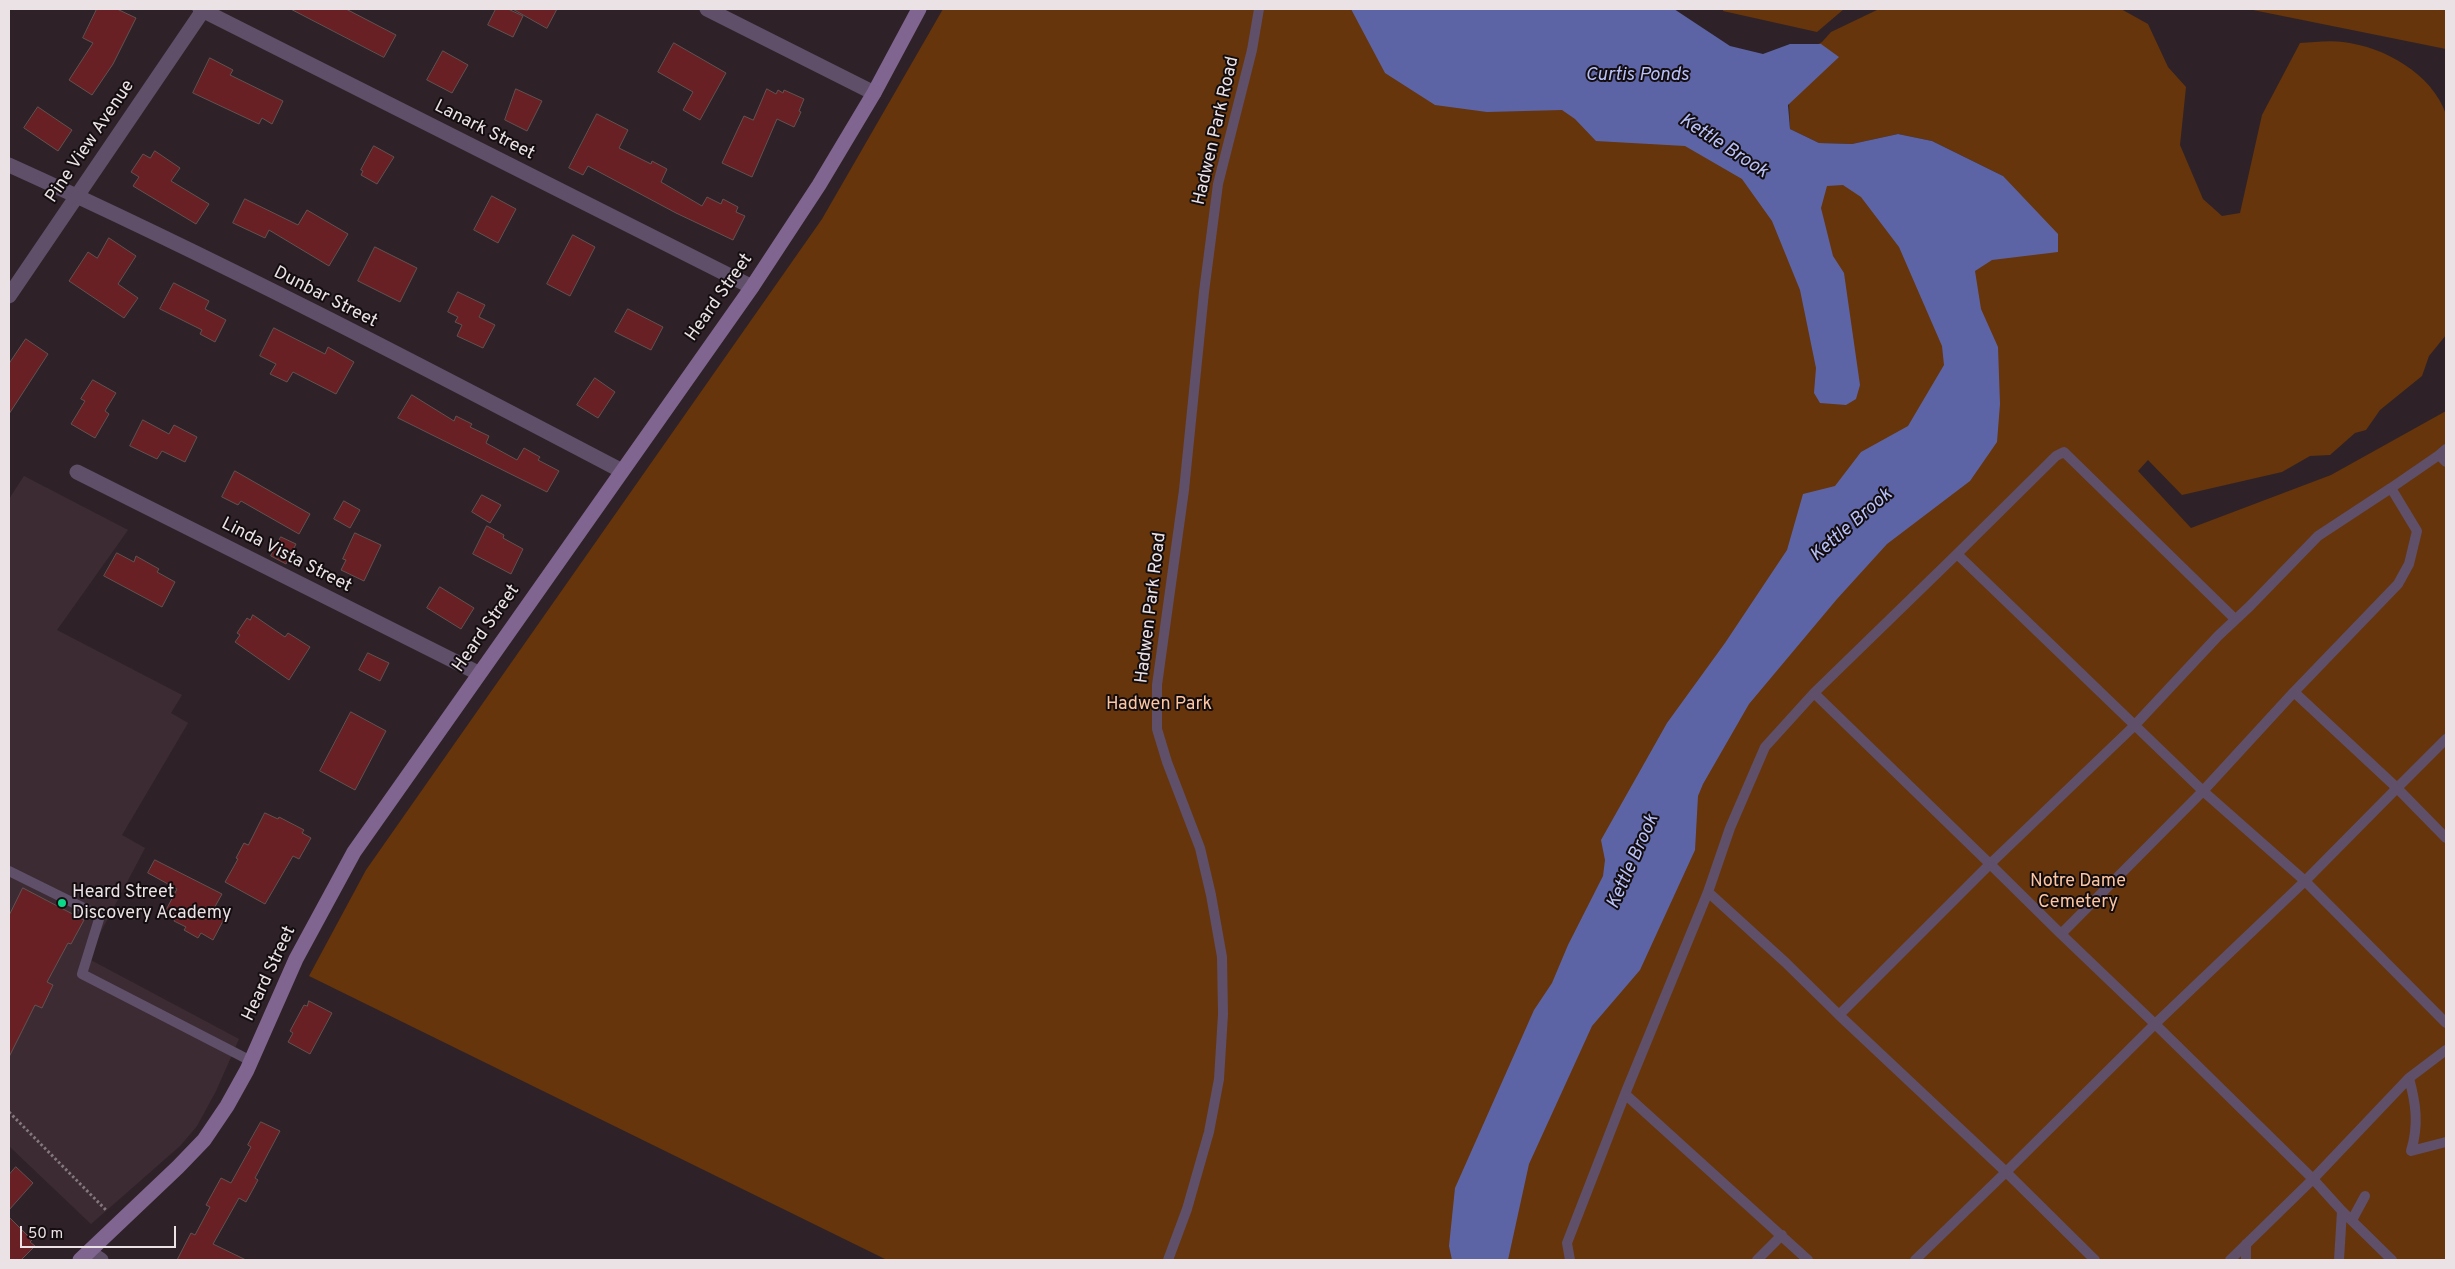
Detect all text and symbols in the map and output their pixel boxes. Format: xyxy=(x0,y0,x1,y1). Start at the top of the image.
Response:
street label: Hadwen Park Road xyxy=(1189,55,1245,207)
water label: Curtis Ponds xyxy=(1585,65,1689,87)
street label: Pine View Avenue xyxy=(42,77,140,207)
street label: Lanark Street xyxy=(430,96,538,166)
water label: Kettle Brook xyxy=(1674,110,1772,184)
street label: Heard Street xyxy=(682,250,758,346)
street label: Dunbar Street xyxy=(270,263,380,333)
water label: Kettle Brook xyxy=(1806,484,1898,568)
street label: Linda Vista Street xyxy=(217,514,355,598)
street label: Hadwen Park Road xyxy=(1132,531,1172,685)
street label: Heard Street xyxy=(449,581,525,677)
park label: Hadwen Park xyxy=(1106,694,1212,716)
water label: Kettle Brook xyxy=(1603,811,1665,913)
park label: Notre Dame Cemetery xyxy=(2030,871,2126,914)
place label: Heard Street Discovery Academy xyxy=(72,882,231,924)
marker: Heard Street Discovery Academy xyxy=(56,897,68,909)
street label: Heard Street xyxy=(239,923,301,1025)
scale bar xyxy=(22,1216,179,1248)
text: 50 m xyxy=(28,1225,63,1244)

